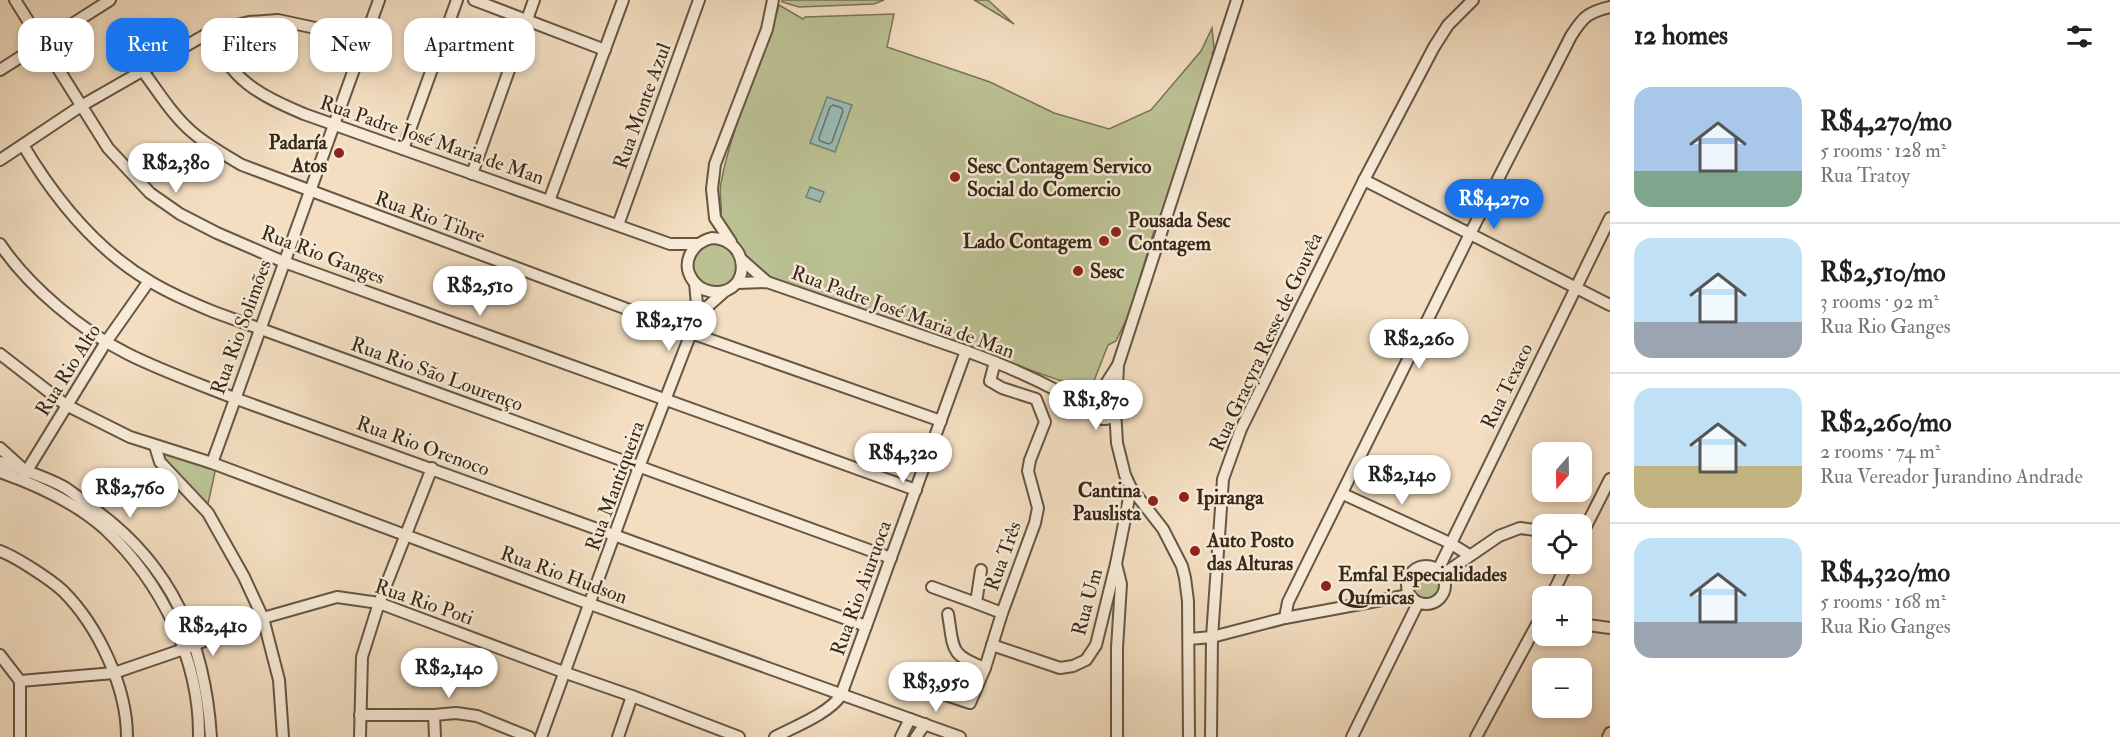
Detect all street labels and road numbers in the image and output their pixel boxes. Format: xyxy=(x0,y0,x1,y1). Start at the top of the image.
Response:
street label: Rua Monte Azul xyxy=(608,39,676,173)
street label: Rua Padre José Maria de Man xyxy=(316,90,548,190)
street label: Rua Rio Tibre xyxy=(371,185,489,249)
street label: Rua Rio Ganges xyxy=(258,220,389,290)
street label: Rua Gracyra Resse de Gouvêa xyxy=(1204,228,1328,456)
street label: Rua Rio Solimões xyxy=(205,256,277,398)
street label: Rua Padre José Maria de Man xyxy=(788,260,1018,364)
street label: Rua Rio Alto xyxy=(30,319,106,421)
street label: Rua Rio São Lourenço xyxy=(347,331,527,417)
street label: Rua Texaco xyxy=(1476,339,1538,433)
street label: Rua Rio Orenoco xyxy=(353,410,493,482)
street label: Rua Mantiqueira xyxy=(580,417,650,554)
street label: Rua Rio Aiuruoca xyxy=(825,516,897,659)
street label: Rua Três xyxy=(979,518,1027,594)
street label: Rua Rio Hudson xyxy=(497,540,631,610)
street label: Rua Um xyxy=(1066,565,1108,638)
street label: Rua Rio Poti xyxy=(371,573,477,631)

